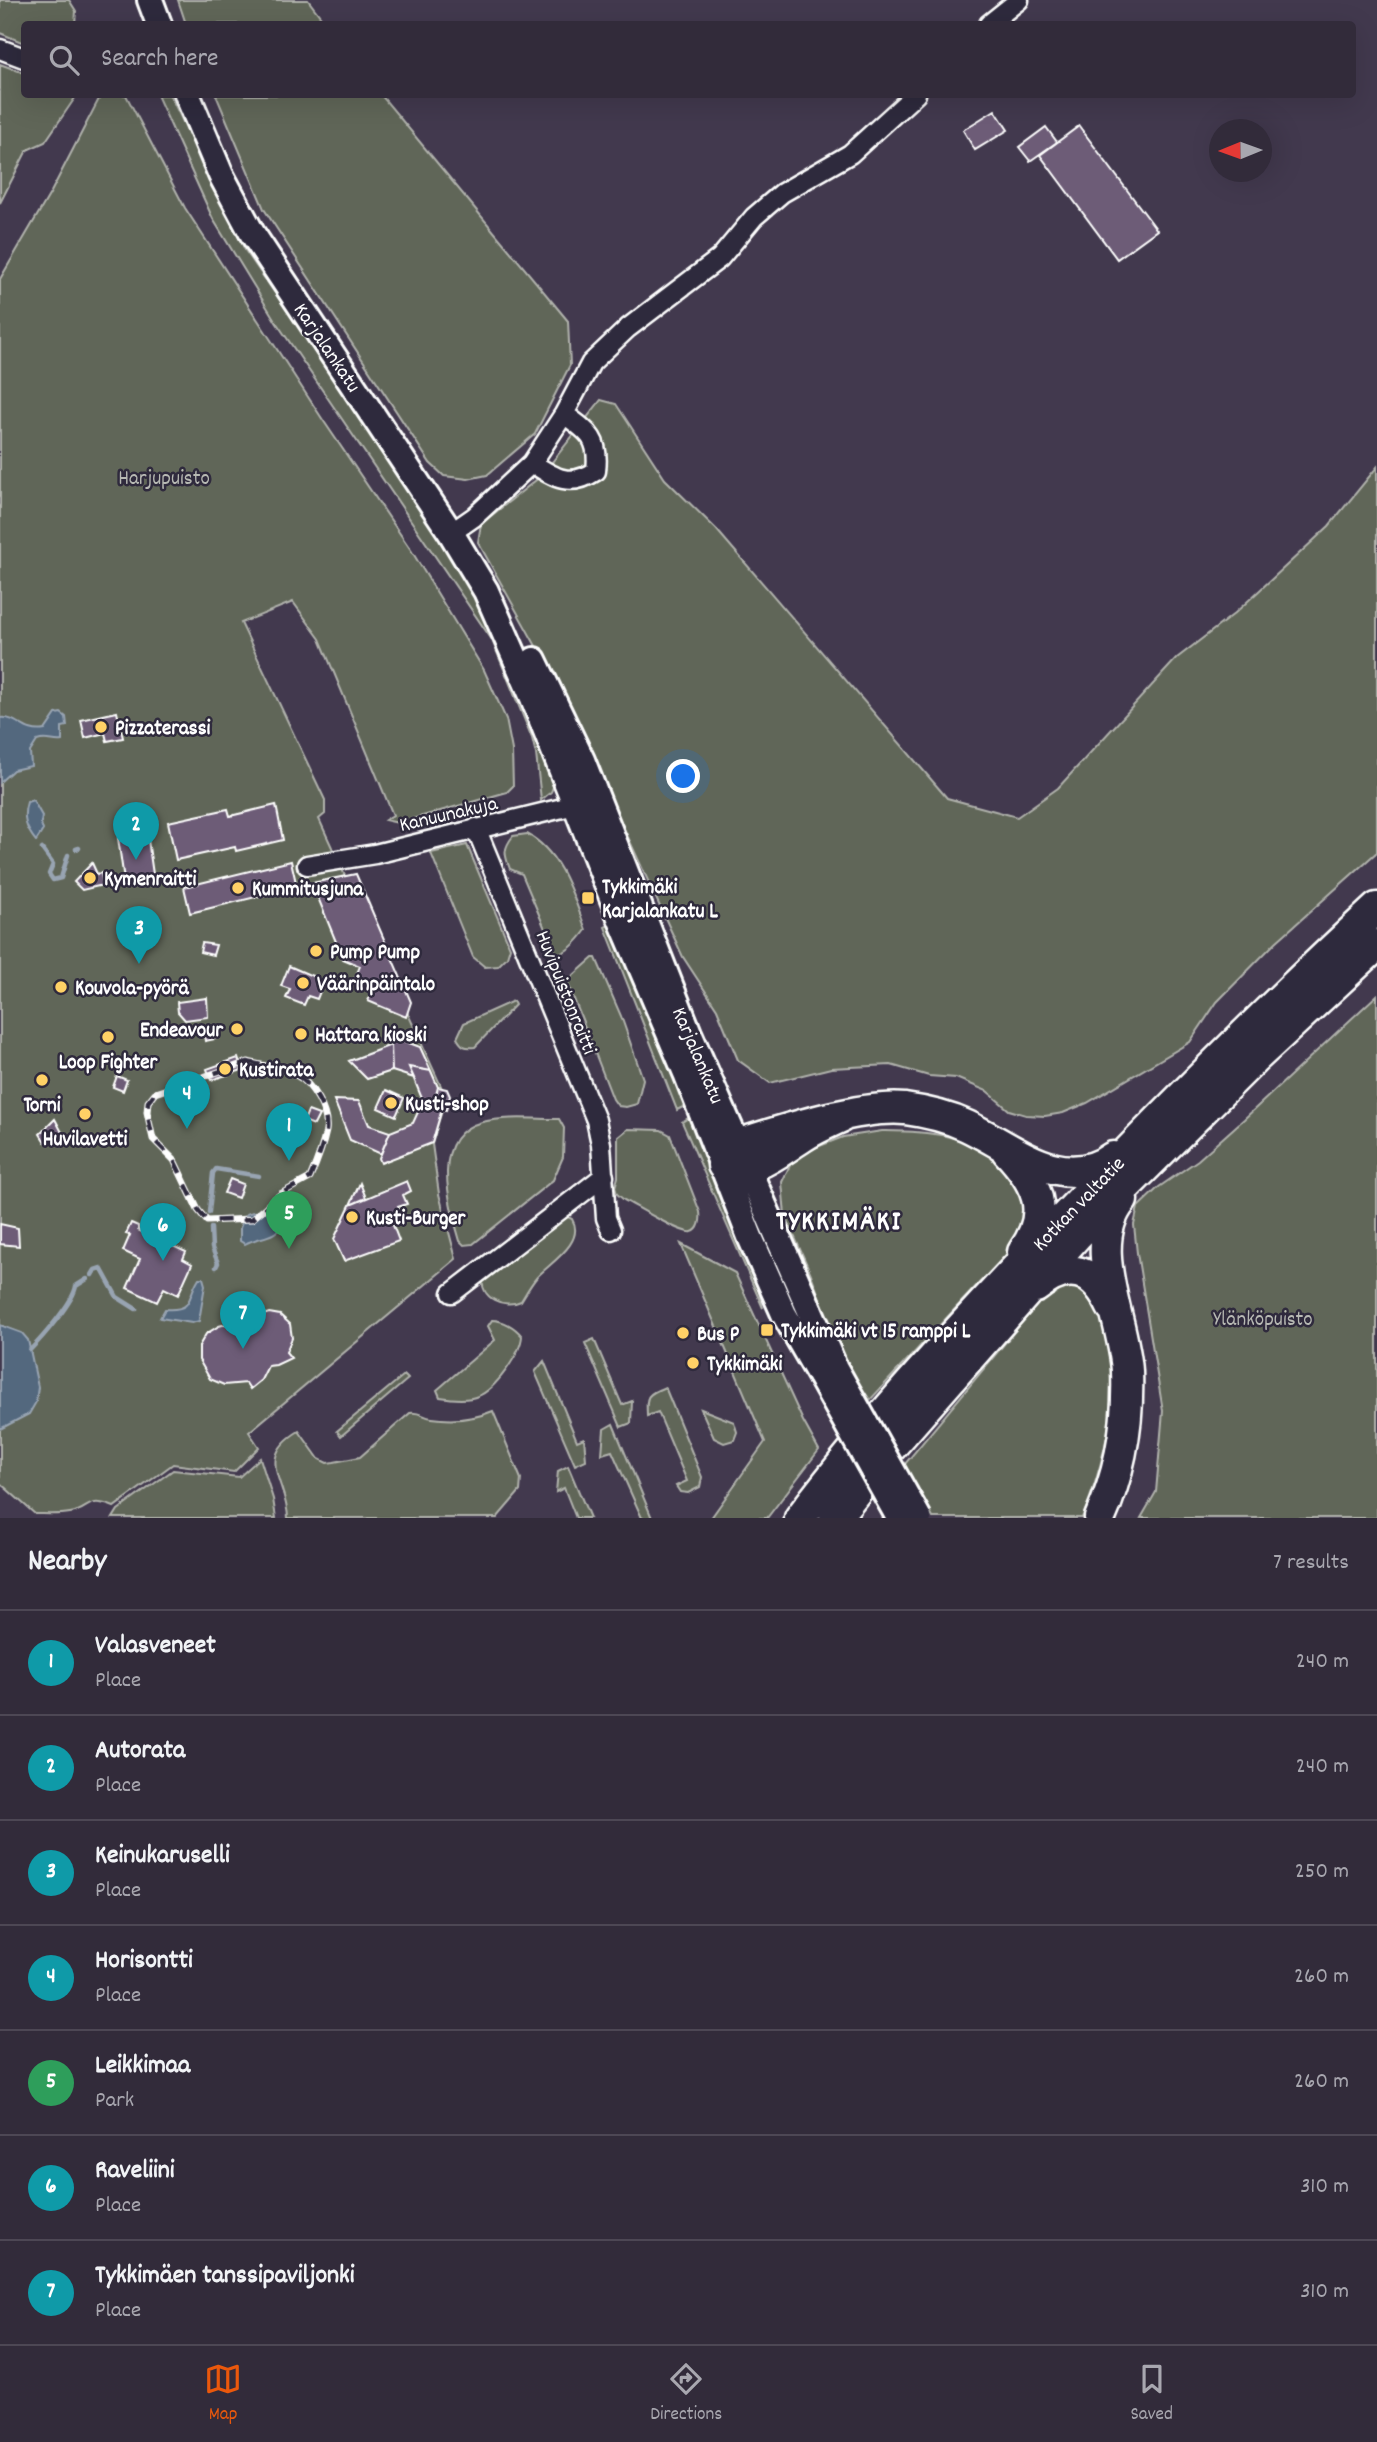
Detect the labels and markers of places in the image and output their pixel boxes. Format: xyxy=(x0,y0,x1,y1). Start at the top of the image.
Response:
place label: Pizzaterassi xyxy=(115,715,210,745)
marker: Pizzaterassi xyxy=(93,719,109,735)
pin: 2 xyxy=(113,802,159,860)
place label: Kymenraitti xyxy=(104,866,197,896)
marker: Kymenraitti xyxy=(82,870,98,886)
place label: Tykkimäki Karjalankatu L xyxy=(602,874,718,928)
place label: Kummitusjuna xyxy=(252,876,364,906)
marker: Kummitusjuna xyxy=(230,880,246,896)
marker: Tykkimäki Karjalankatu L xyxy=(580,890,596,906)
pin: 3 xyxy=(116,906,162,964)
place label: Pump Pump xyxy=(330,939,421,969)
marker: Pump Pump xyxy=(308,943,324,959)
place label: Väärinpäintalo xyxy=(317,971,435,1001)
place label: Kouvola-pyörä xyxy=(75,975,190,1005)
marker: Väärinpäintalo xyxy=(295,975,311,991)
marker: Kouvola-pyörä xyxy=(53,979,69,995)
place label: Endeavour xyxy=(140,1017,224,1047)
marker: Endeavour xyxy=(229,1021,245,1037)
place label: Hattara kioski xyxy=(315,1022,427,1052)
marker: Hattara kioski xyxy=(293,1026,309,1042)
marker: Loop Fighter xyxy=(100,1029,116,1045)
place label: Loop Fighter xyxy=(59,1049,158,1079)
place label: Kustirata xyxy=(239,1057,315,1087)
marker: Kustirata xyxy=(217,1061,233,1077)
pin: 4 xyxy=(164,1071,210,1129)
marker: Torni xyxy=(34,1072,50,1088)
place label: Kusti-shop xyxy=(405,1091,489,1121)
place label: Torni xyxy=(23,1092,61,1122)
marker: Kusti-shop xyxy=(383,1095,399,1111)
pin: 1 xyxy=(266,1103,312,1161)
marker: Huvilavetti xyxy=(77,1106,93,1122)
place label: Huvilavetti xyxy=(43,1126,127,1156)
pin: 5 xyxy=(266,1191,312,1249)
pin: 6 xyxy=(140,1203,186,1261)
place label: Kusti-Burger xyxy=(366,1205,467,1235)
marker: Kusti-Burger xyxy=(344,1209,360,1225)
pin: 7 xyxy=(220,1291,266,1349)
place label: Tykkimäki vt 15 ramppi L xyxy=(781,1318,971,1348)
place label: Bus P xyxy=(697,1321,740,1351)
marker: Tykkimäki vt 15 ramppi L xyxy=(759,1322,775,1338)
marker: Bus P xyxy=(675,1325,691,1341)
place label: Tykkimäki xyxy=(707,1351,782,1381)
marker: Tykkimäki xyxy=(685,1355,701,1371)

